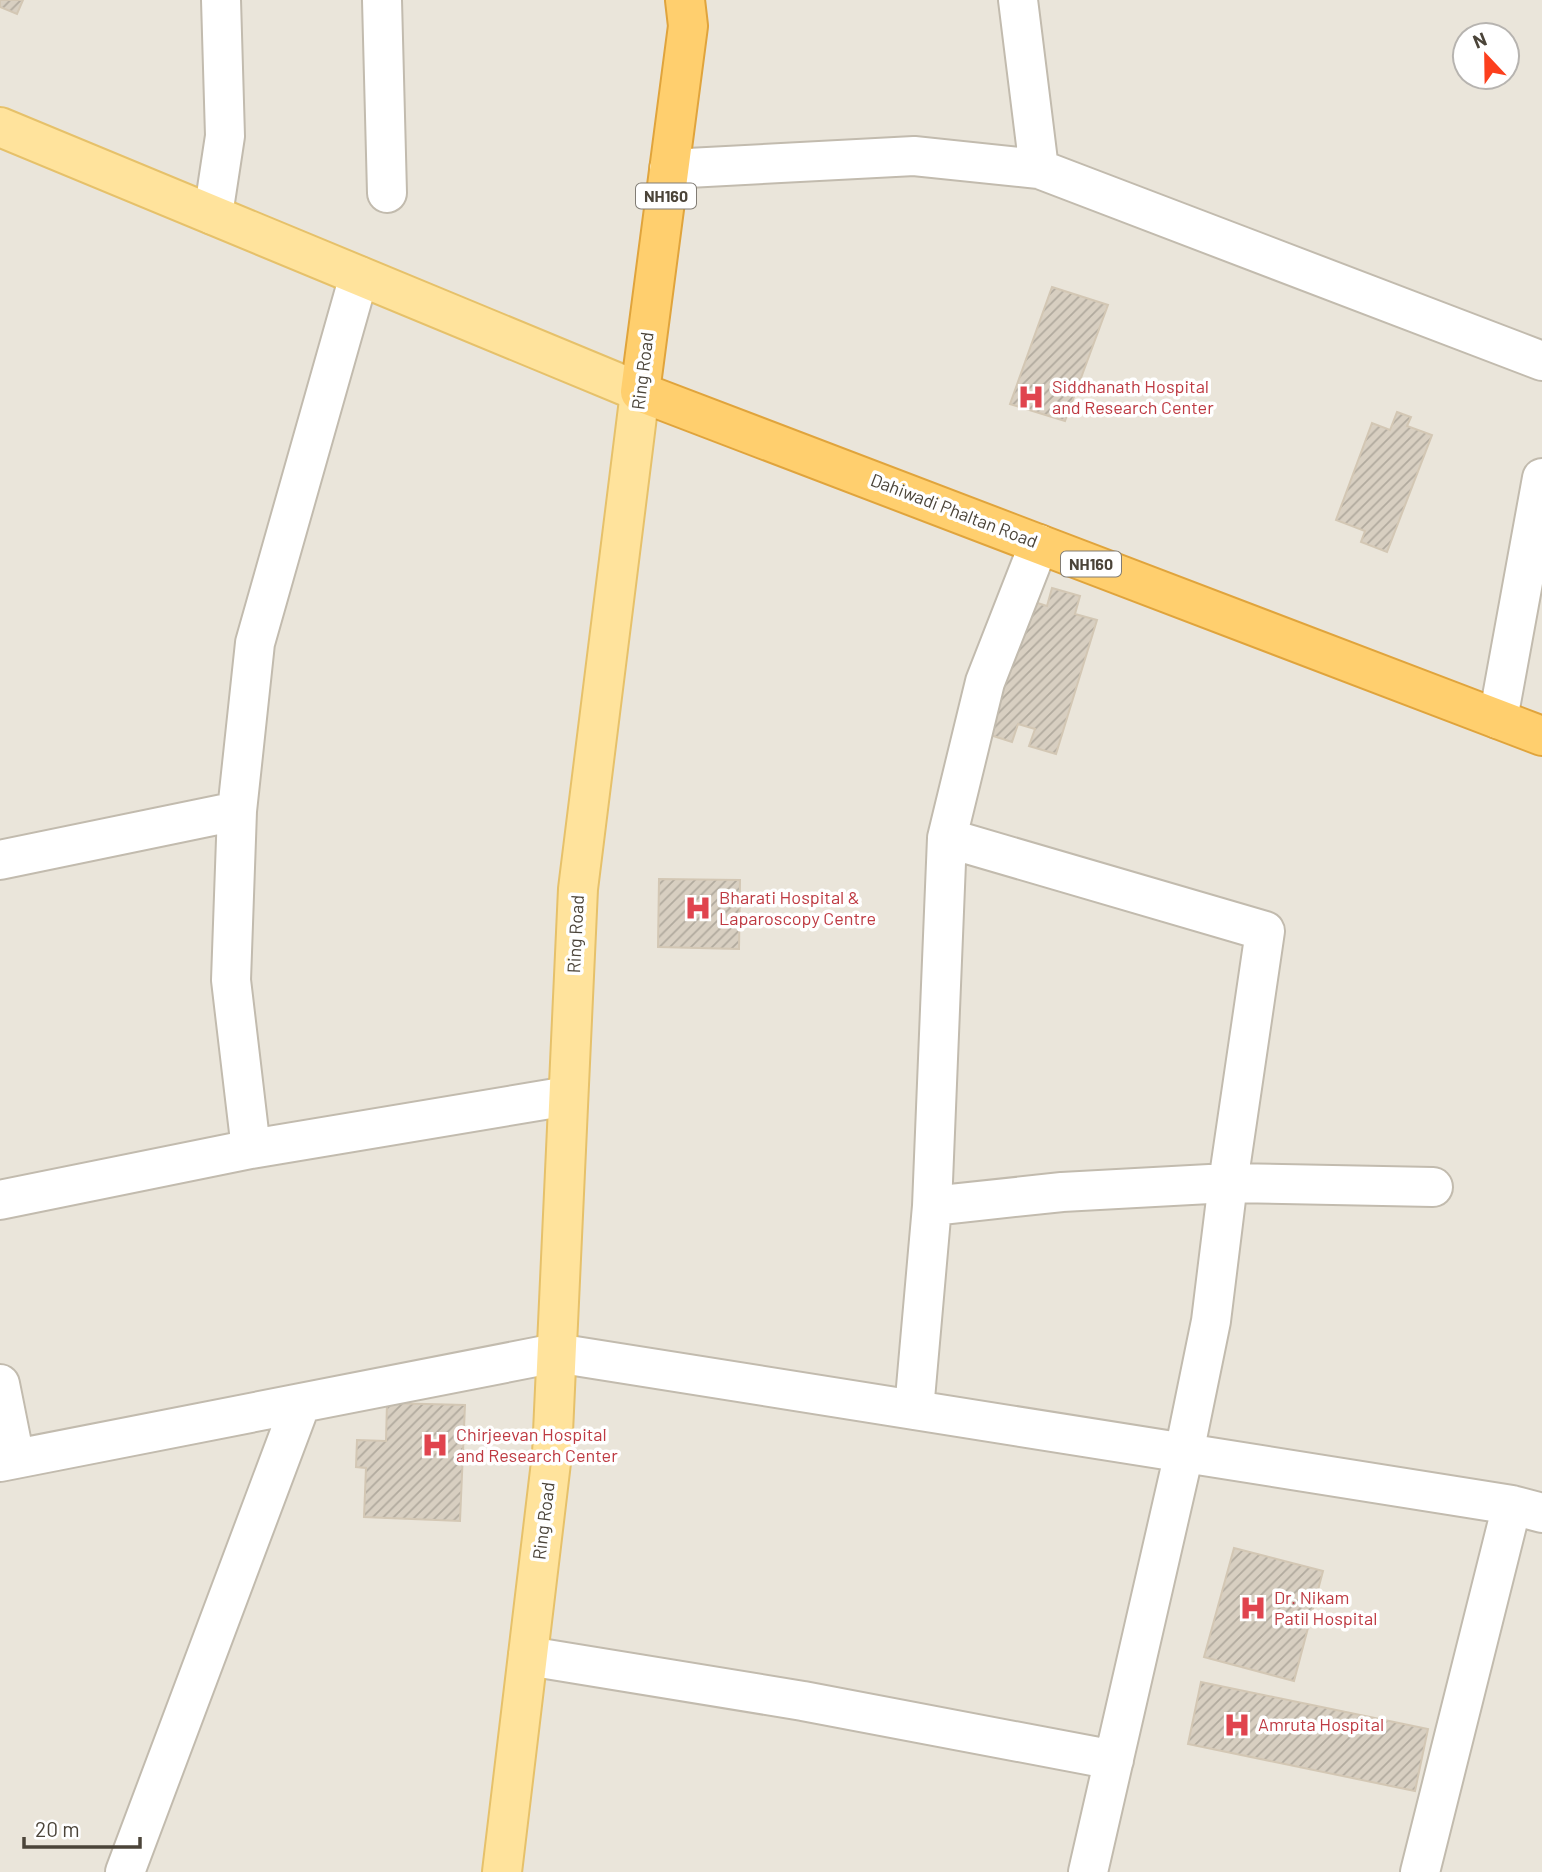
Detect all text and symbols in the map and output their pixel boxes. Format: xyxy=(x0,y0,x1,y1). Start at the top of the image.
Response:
north arrow xyxy=(1451,21,1521,91)
text: N xyxy=(1469,27,1490,53)
road number: NH160 xyxy=(636,184,696,208)
street label: Ring Road xyxy=(626,331,658,411)
place label: Siddhanath Hospital and Research Center xyxy=(1052,375,1214,418)
hospital icon: Siddhanath Hospital and Research Center xyxy=(1016,382,1046,412)
street label: Dahiwadi Phaltan Road xyxy=(868,468,1041,552)
road number: NH160 xyxy=(1061,552,1121,576)
place label: Bharati Hospital & Laparoscopy Centre xyxy=(719,886,876,929)
hospital icon: Bharati Hospital & Laparoscopy Centre xyxy=(683,893,713,923)
street label: Ring Road xyxy=(562,894,588,974)
place label: Chirjeevan Hospital and Research Center xyxy=(456,1423,618,1466)
hospital icon: Chirjeevan Hospital and Research Center xyxy=(420,1430,450,1460)
street label: Ring Road xyxy=(527,1481,559,1561)
place label: Dr. Nikam Patil Hospital xyxy=(1274,1586,1377,1629)
hospital icon: Dr. Nikam Patil Hospital xyxy=(1238,1593,1268,1623)
hospital icon: Amruta Hospital xyxy=(1222,1710,1252,1740)
place label: Amruta Hospital xyxy=(1258,1713,1384,1735)
scale bar xyxy=(24,1806,140,1850)
text: 20 m xyxy=(35,1816,80,1841)

